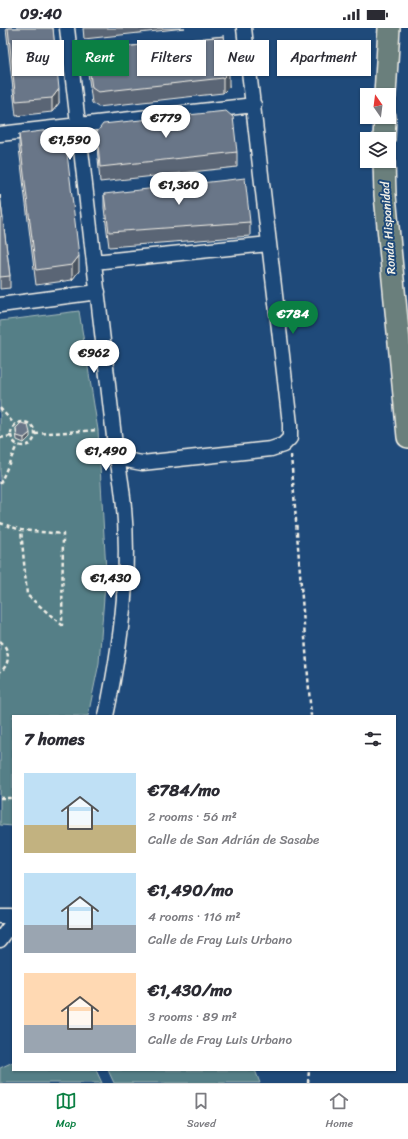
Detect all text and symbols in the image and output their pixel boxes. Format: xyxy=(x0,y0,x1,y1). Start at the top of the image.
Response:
text: 09:40 xyxy=(20,1,62,27)
chip: Buy xyxy=(12,40,64,76)
chip: Rent xyxy=(72,40,129,76)
chip: Filters xyxy=(137,40,206,76)
chip: New xyxy=(214,40,269,76)
chip: Apartment xyxy=(277,40,371,76)
north arrow xyxy=(360,88,396,124)
map controls xyxy=(360,88,396,168)
pin: €779 xyxy=(142,105,190,139)
text: €779 xyxy=(150,106,182,129)
pin: €1,590 xyxy=(37,127,103,161)
text: €1,590 xyxy=(49,128,91,151)
button: layers xyxy=(360,132,396,168)
pin: €1,360 xyxy=(146,172,212,206)
text: €1,360 xyxy=(159,173,199,196)
street label: Ronda Hispanidad xyxy=(374,179,402,275)
pin: €784 xyxy=(269,301,317,335)
text: €784 xyxy=(277,302,309,325)
pin: €962 xyxy=(70,340,118,374)
text: €962 xyxy=(78,341,110,364)
pin: €1,490 xyxy=(73,438,139,472)
text: €1,490 xyxy=(85,439,127,462)
pin: €1,430 xyxy=(78,565,144,599)
text: €1,430 xyxy=(90,566,132,589)
text: 7 homes xyxy=(24,724,84,754)
icon: filters xyxy=(362,728,384,750)
text: €784/mo xyxy=(148,775,220,805)
icon: home xyxy=(56,789,104,837)
text: 2 rooms · 56 m² xyxy=(148,805,237,828)
text: Calle de San Adrián de Sasabe xyxy=(148,828,319,851)
text: €1,490/mo xyxy=(148,875,233,905)
icon: home xyxy=(56,889,104,937)
text: 4 rooms · 116 m² xyxy=(148,905,241,928)
text: Calle de Fray Luis Urbano xyxy=(148,928,292,951)
text: €1,430/mo xyxy=(148,975,232,1005)
icon: home xyxy=(56,989,104,1037)
text: 3 rooms · 89 m² xyxy=(148,1005,237,1028)
text: Calle de Fray Luis Urbano xyxy=(148,1028,292,1051)
tab: Map xyxy=(55,1090,77,1133)
tab: Saved xyxy=(187,1090,216,1133)
tab: Home xyxy=(326,1090,353,1133)

